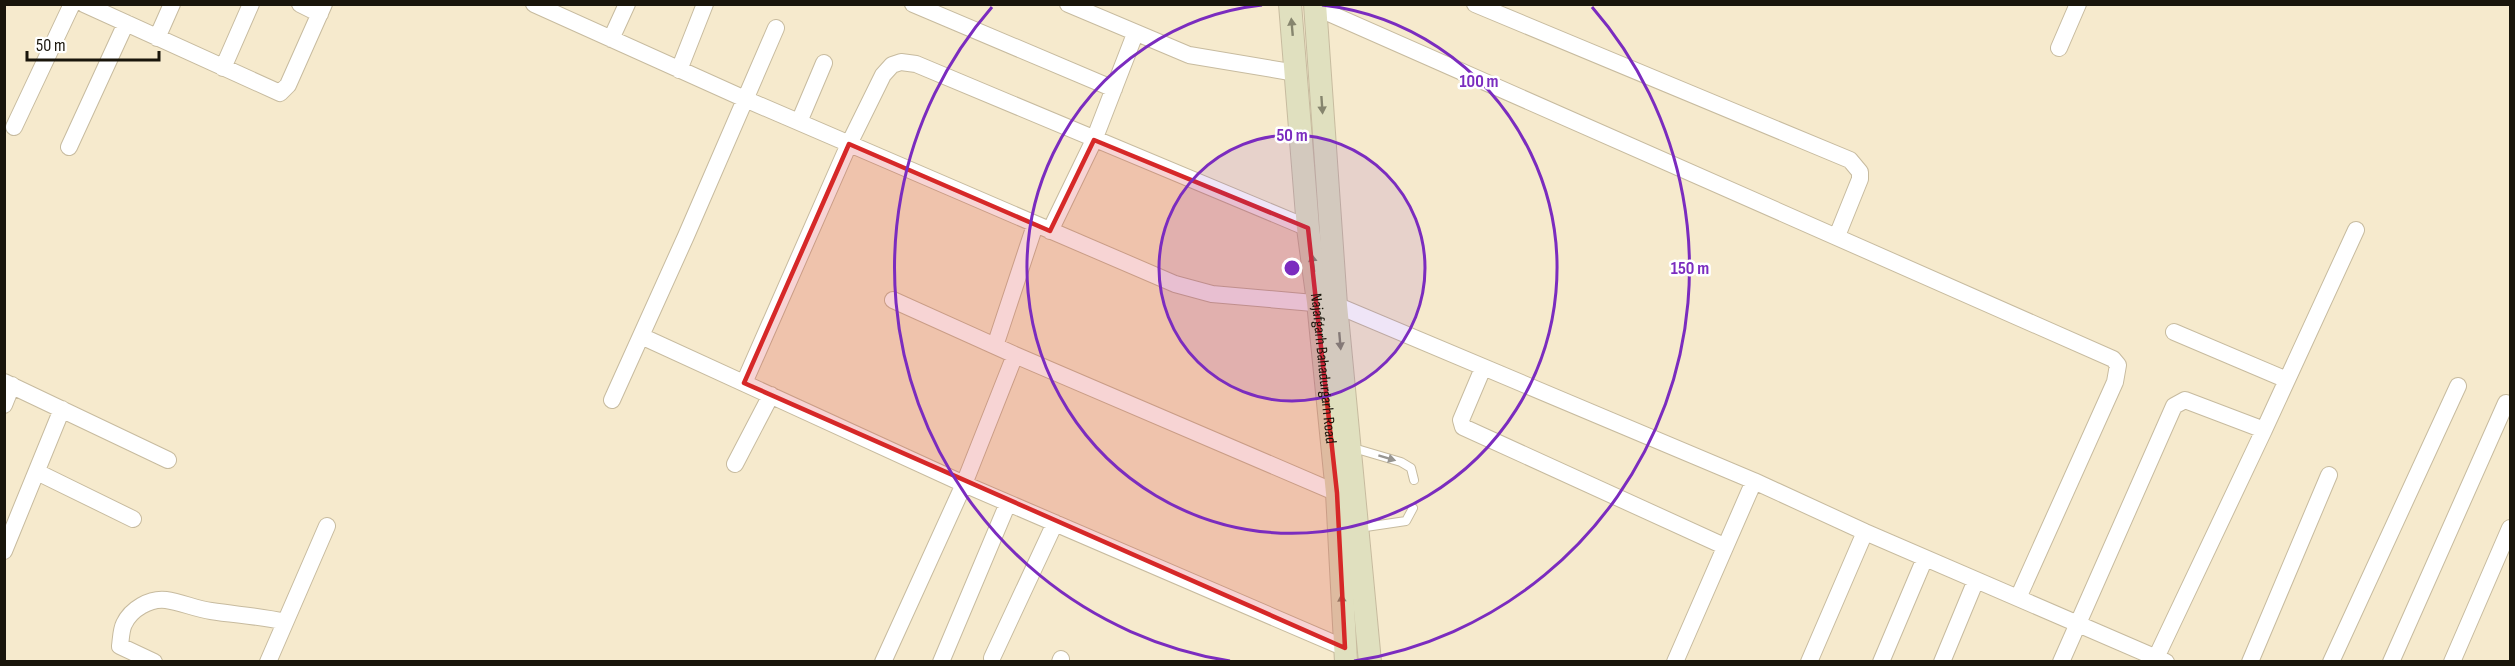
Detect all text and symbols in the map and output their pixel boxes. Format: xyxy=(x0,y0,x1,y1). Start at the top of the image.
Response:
one-way arrow xyxy=(1287,17,1297,36)
scale bar xyxy=(27,24,159,62)
text: 50 m xyxy=(36,35,66,56)
text: 100 m xyxy=(1460,71,1499,92)
one-way arrow xyxy=(1317,95,1327,114)
text: 50 m xyxy=(1276,125,1308,146)
one-way arrow xyxy=(1308,253,1317,272)
centre of rings xyxy=(1282,258,1302,278)
text: 150 m xyxy=(1671,258,1709,279)
street label: Najafgarh Bahadurgarh Road xyxy=(1306,292,1340,445)
one-way arrow xyxy=(1335,332,1345,351)
one-way arrow xyxy=(1378,454,1396,463)
one-way arrow xyxy=(1338,594,1347,613)

